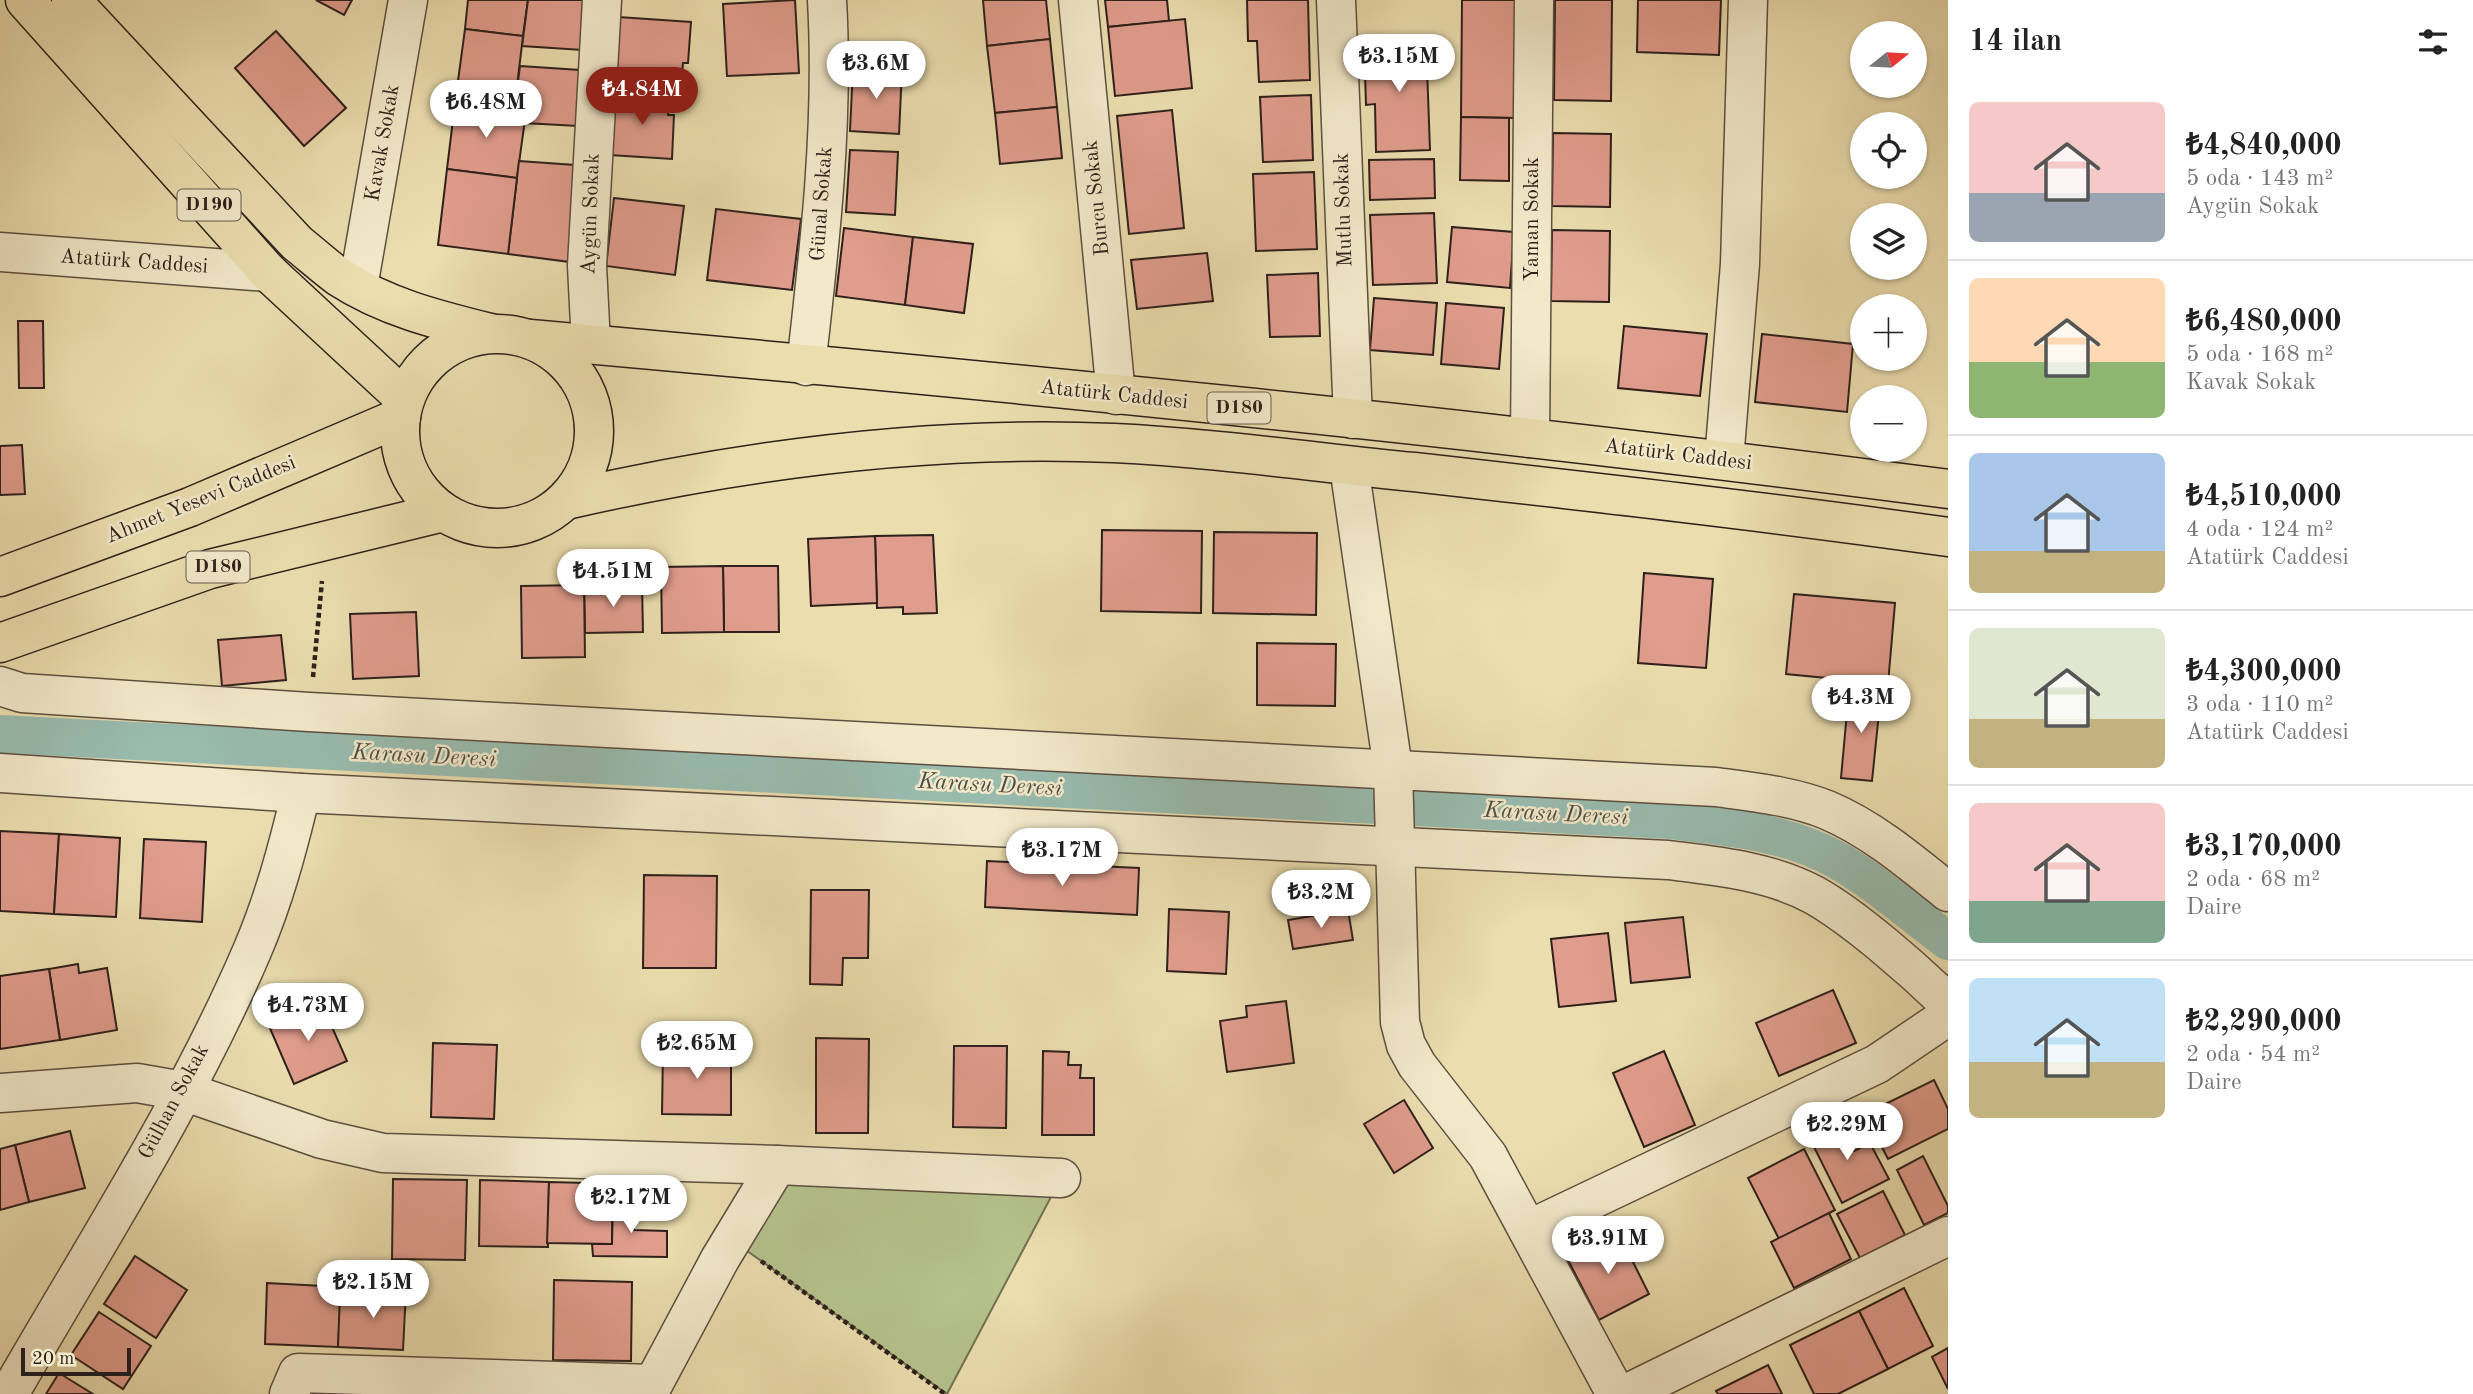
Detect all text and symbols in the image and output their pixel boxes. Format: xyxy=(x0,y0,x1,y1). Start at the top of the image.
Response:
north arrow xyxy=(1850,21,1927,98)
map controls xyxy=(1850,21,1927,462)
icon: filters xyxy=(2414,23,2452,61)
text: 14 ilan xyxy=(1969,27,2062,57)
pin: ₺3.15M xyxy=(1342,34,1456,94)
pin: ₺3.6M xyxy=(827,42,925,101)
text: ₺3.15M xyxy=(1359,45,1439,68)
text: ₺3.6M xyxy=(843,52,909,75)
pin: ₺4.84M xyxy=(585,68,699,127)
text: ₺4.84M xyxy=(602,78,682,101)
pin: ₺6.48M xyxy=(429,80,543,140)
street label: Kavak Sokak xyxy=(362,83,404,203)
text: ₺6.48M xyxy=(446,91,526,114)
button: locate xyxy=(1850,112,1927,189)
icon: home xyxy=(2025,130,2109,214)
text: ₺4,840,000 xyxy=(2186,131,2342,161)
street label: Burcu Sokak xyxy=(1080,139,1114,257)
street label: Günal Sokak xyxy=(808,146,836,262)
street label: Mutlu Sokak xyxy=(1332,152,1356,268)
street label: Aygün Sokak xyxy=(578,153,604,275)
street label: Yaman Sokak xyxy=(1522,157,1543,281)
text: 5 oda · 143 m² xyxy=(2186,167,2333,190)
road number: D190 xyxy=(178,190,241,220)
text: Aygün Sokak xyxy=(2186,195,2319,218)
button: layers xyxy=(1850,203,1927,280)
street label: Atatürk Caddesi xyxy=(59,246,209,278)
button: + xyxy=(1850,294,1927,371)
icon: home xyxy=(2025,306,2109,390)
text: ₺6,480,000 xyxy=(2186,307,2342,337)
text: 5 oda · 168 m² xyxy=(2186,343,2333,366)
text: Kavak Sokak xyxy=(2186,371,2316,394)
street label: Atatürk Caddesi xyxy=(1039,377,1189,413)
button: − xyxy=(1850,385,1927,462)
road number: D180 xyxy=(1208,392,1270,424)
street label: Atatürk Caddesi xyxy=(1603,436,1753,474)
street label: Ahmet Yesevi Caddesi xyxy=(103,452,299,548)
icon: home xyxy=(2025,481,2109,565)
text: ₺4,510,000 xyxy=(2186,482,2342,512)
text: 4 oda · 124 m² xyxy=(2186,518,2333,541)
text: Atatürk Caddesi xyxy=(2186,546,2349,569)
pin: ₺4.51M xyxy=(556,550,670,609)
road number: D180 xyxy=(186,552,249,582)
text: ₺4.51M xyxy=(573,560,653,583)
icon: home xyxy=(2025,656,2109,740)
text: ₺4,300,000 xyxy=(2186,657,2342,687)
pin: ₺4.3M xyxy=(1812,676,1910,735)
text: ₺4.3M xyxy=(1828,686,1894,709)
text: 3 oda · 110 m² xyxy=(2186,693,2333,716)
text: Atatürk Caddesi xyxy=(2186,721,2349,744)
water label: Karasu Deresi xyxy=(350,741,497,771)
water label: Karasu Deresi xyxy=(916,770,1063,800)
water label: Karasu Deresi xyxy=(1482,799,1629,829)
pin: ₺3.17M xyxy=(1005,828,1119,888)
icon: home xyxy=(2025,831,2109,915)
text: ₺3,170,000 xyxy=(2186,832,2342,862)
text: ₺3.17M xyxy=(1022,839,1102,862)
text: 2 oda · 68 m² xyxy=(2186,868,2320,891)
pin: ₺3.2M xyxy=(1272,870,1370,930)
text: ₺3.2M xyxy=(1288,881,1354,904)
text: Daire xyxy=(2186,896,2242,919)
pin: ₺4.73M xyxy=(251,984,365,1043)
text: ₺4.73M xyxy=(268,994,348,1017)
icon: home xyxy=(2025,1006,2109,1090)
text: ₺2,290,000 xyxy=(2186,1007,2342,1037)
pin: ₺2.65M xyxy=(640,1021,754,1081)
text: ₺2.65M xyxy=(657,1032,737,1055)
street label: Gülhan Sokak xyxy=(135,1041,213,1163)
text: 2 oda · 54 m² xyxy=(2186,1043,2320,1066)
text: Daire xyxy=(2186,1071,2242,1094)
pin: ₺2.29M xyxy=(1790,1102,1904,1162)
text: ₺2.29M xyxy=(1807,1113,1887,1136)
pin: ₺2.17M xyxy=(574,1176,688,1235)
text: ₺2.17M xyxy=(591,1186,671,1209)
pin: ₺3.91M xyxy=(1551,1216,1665,1276)
text: ₺3.91M xyxy=(1568,1227,1648,1250)
pin: ₺2.15M xyxy=(316,1260,430,1320)
text: ₺2.15M xyxy=(333,1271,413,1294)
scale bar xyxy=(21,1345,131,1377)
text: 20 m xyxy=(32,1350,74,1369)

